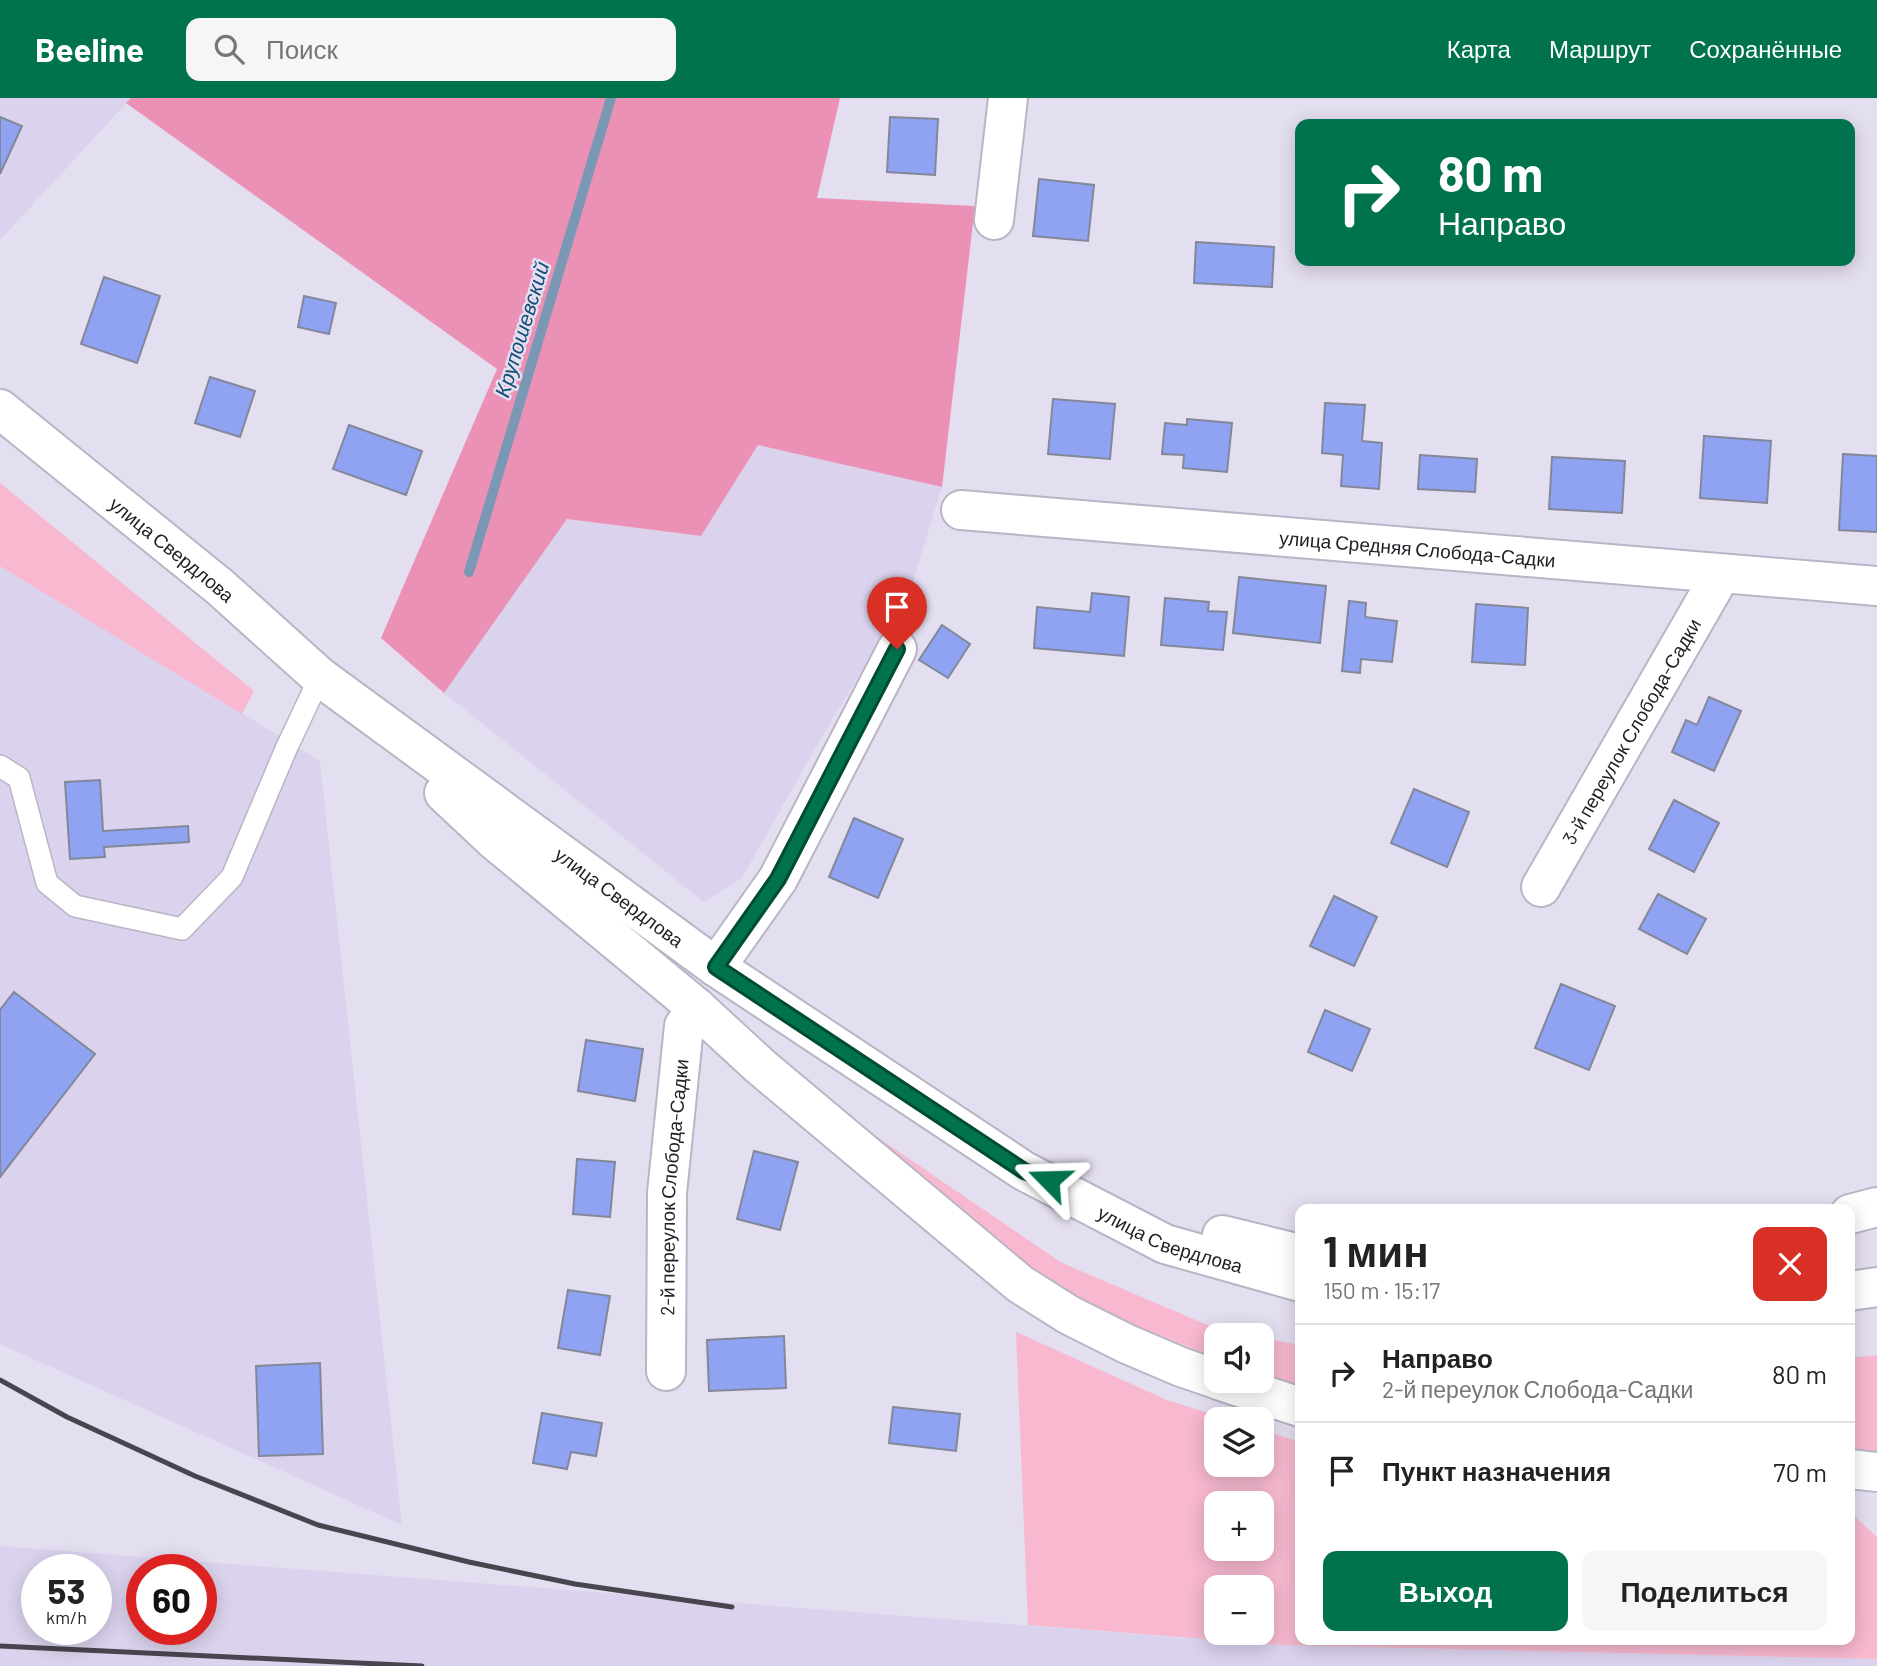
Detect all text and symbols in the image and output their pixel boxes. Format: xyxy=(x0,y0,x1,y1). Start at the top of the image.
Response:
search box xyxy=(186,18,676,81)
text: Beeline xyxy=(35,29,144,69)
icon: search xyxy=(210,30,248,68)
text: Поиск xyxy=(266,33,338,64)
text: Карта xyxy=(1447,34,1511,63)
text: Маршрут xyxy=(1549,34,1651,63)
text: Сохранённые xyxy=(1689,34,1842,63)
text: 80 m xyxy=(1438,143,1543,202)
icon: right xyxy=(1323,147,1414,238)
text: Направо xyxy=(1438,203,1566,241)
water label: Крупошевский xyxy=(489,258,554,400)
street label: улица Свердлова xyxy=(106,491,240,607)
street label: улица Средняя Слобода-Садки xyxy=(1278,525,1556,571)
pin xyxy=(867,577,927,649)
icon: arrive xyxy=(878,588,916,626)
street label: 3-й переулок Слобода-Садки xyxy=(1557,614,1705,848)
street label: улица Свердлова xyxy=(551,842,689,951)
street label: 2-й переулок Слобода-Садки xyxy=(655,1058,692,1316)
position arrow xyxy=(1012,1143,1086,1217)
street label: улица Свердлова xyxy=(1094,1200,1246,1277)
text: 1 мин xyxy=(1323,1225,1429,1275)
button: close xyxy=(1753,1227,1827,1301)
text: 150 m · 15:17 xyxy=(1323,1276,1440,1304)
map controls xyxy=(1204,1323,1274,1645)
button: sound xyxy=(1204,1323,1274,1393)
text: Направо xyxy=(1382,1342,1493,1373)
icon: right xyxy=(1323,1354,1361,1392)
text: 80 m xyxy=(1772,1358,1827,1389)
text: 2-й переулок Слобода-Садки xyxy=(1382,1375,1693,1403)
button: layers xyxy=(1204,1407,1274,1477)
icon: arrive xyxy=(1323,1452,1361,1490)
text: Пункт назначения xyxy=(1382,1455,1611,1486)
text: 70 m xyxy=(1773,1456,1827,1487)
button: + xyxy=(1204,1491,1274,1561)
button: Выход xyxy=(1323,1551,1568,1631)
button: Поделиться xyxy=(1582,1551,1827,1631)
speed limit sign: 60 xyxy=(126,1554,217,1645)
text: 53 xyxy=(48,1569,85,1611)
button: − xyxy=(1204,1575,1274,1645)
text: km/h xyxy=(46,1606,87,1628)

